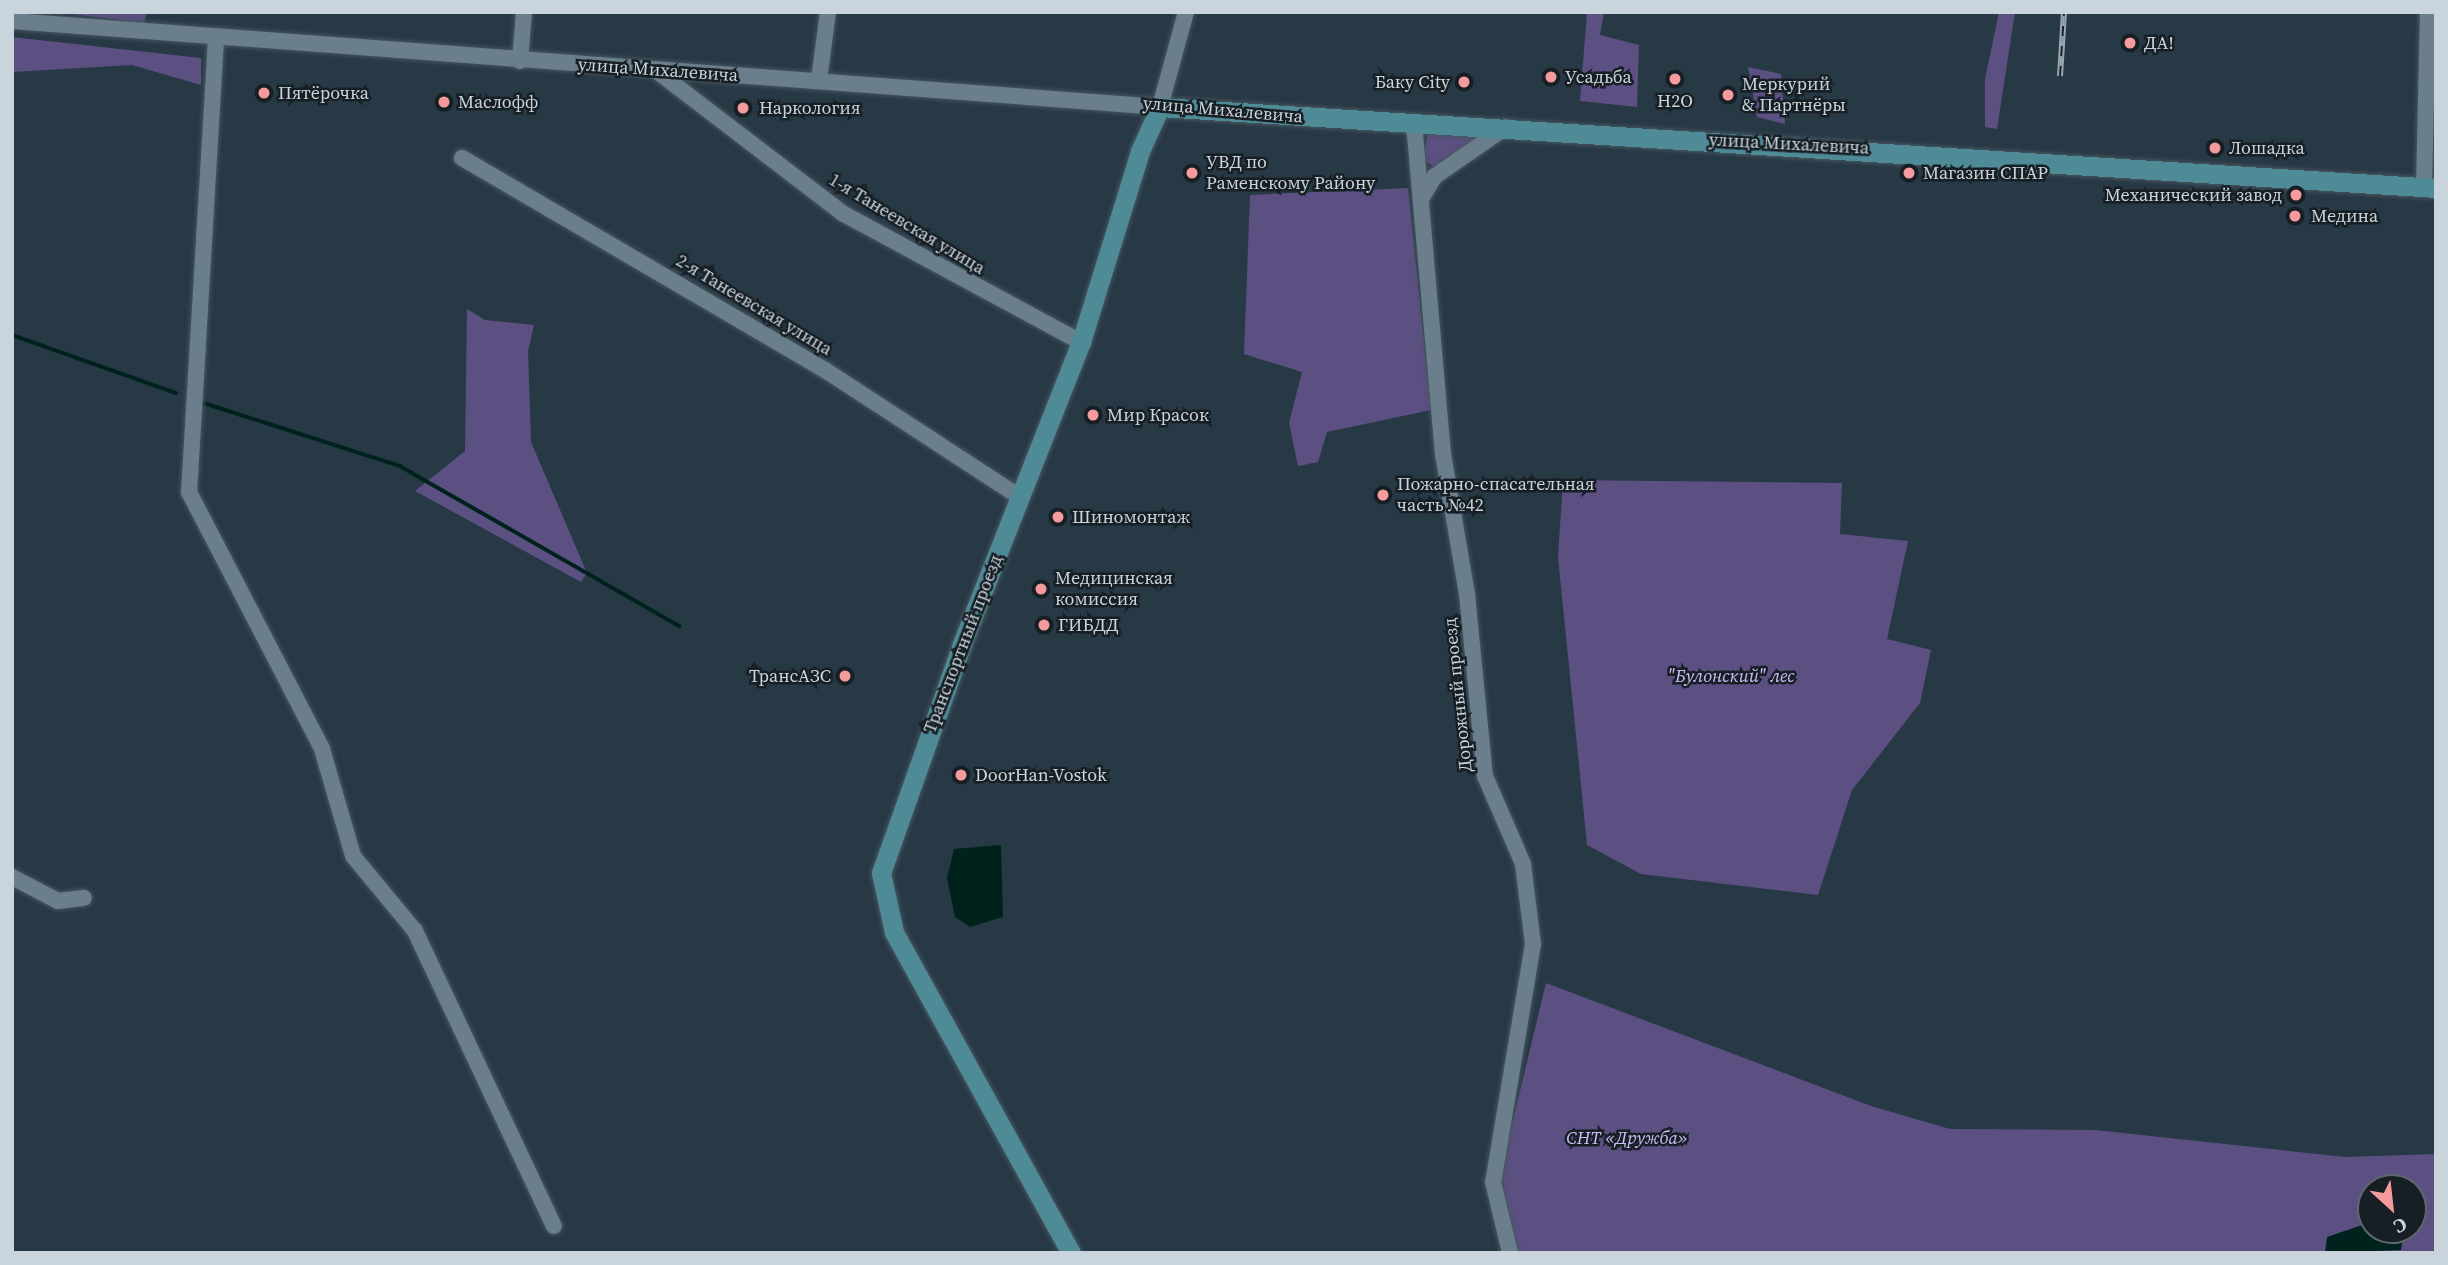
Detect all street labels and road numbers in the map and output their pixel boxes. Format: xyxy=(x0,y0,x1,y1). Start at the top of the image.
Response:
street label: улица Михалевича xyxy=(577,54,739,86)
street label: улица Михалевича xyxy=(1142,92,1304,128)
street label: улица Михалевича xyxy=(1708,129,1870,159)
street label: 1-я Танеевская улица xyxy=(825,169,989,279)
street label: 2-я Танеевская улица xyxy=(672,250,836,360)
street label: Транспортный проезд xyxy=(919,552,1007,736)
street label: Дорожный проезд xyxy=(1439,617,1477,773)

